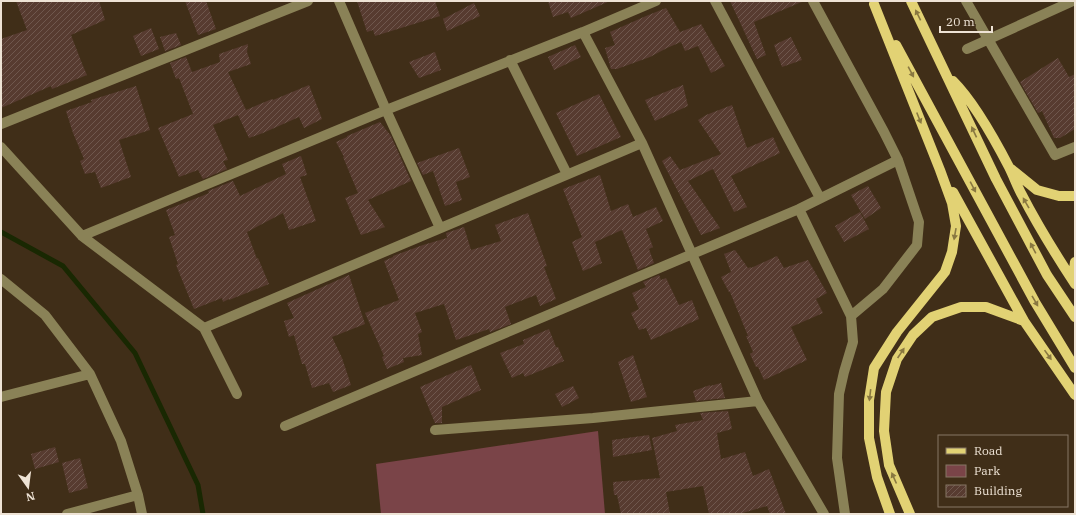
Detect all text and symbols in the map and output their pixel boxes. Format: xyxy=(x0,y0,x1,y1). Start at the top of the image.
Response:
scale bar xyxy=(940,8,992,34)
one-way arrow xyxy=(915,9,921,21)
text: 20 m xyxy=(946,14,975,29)
one-way arrow xyxy=(908,67,914,78)
one-way arrow xyxy=(917,112,923,124)
one-way arrow xyxy=(971,127,977,138)
one-way arrow xyxy=(969,181,976,193)
one-way arrow xyxy=(1023,197,1030,209)
one-way arrow xyxy=(952,228,958,240)
one-way arrow xyxy=(1030,242,1036,254)
one-way arrow xyxy=(1031,295,1038,307)
one-way arrow xyxy=(897,348,905,358)
one-way arrow xyxy=(1044,350,1052,361)
one-way arrow xyxy=(867,389,873,401)
legend xyxy=(938,435,1068,507)
text: Road xyxy=(974,443,1003,458)
text: Park xyxy=(974,463,1000,478)
north arrow xyxy=(8,467,48,507)
one-way arrow xyxy=(891,472,897,484)
text: Building xyxy=(974,483,1022,498)
text: N xyxy=(24,489,36,505)

